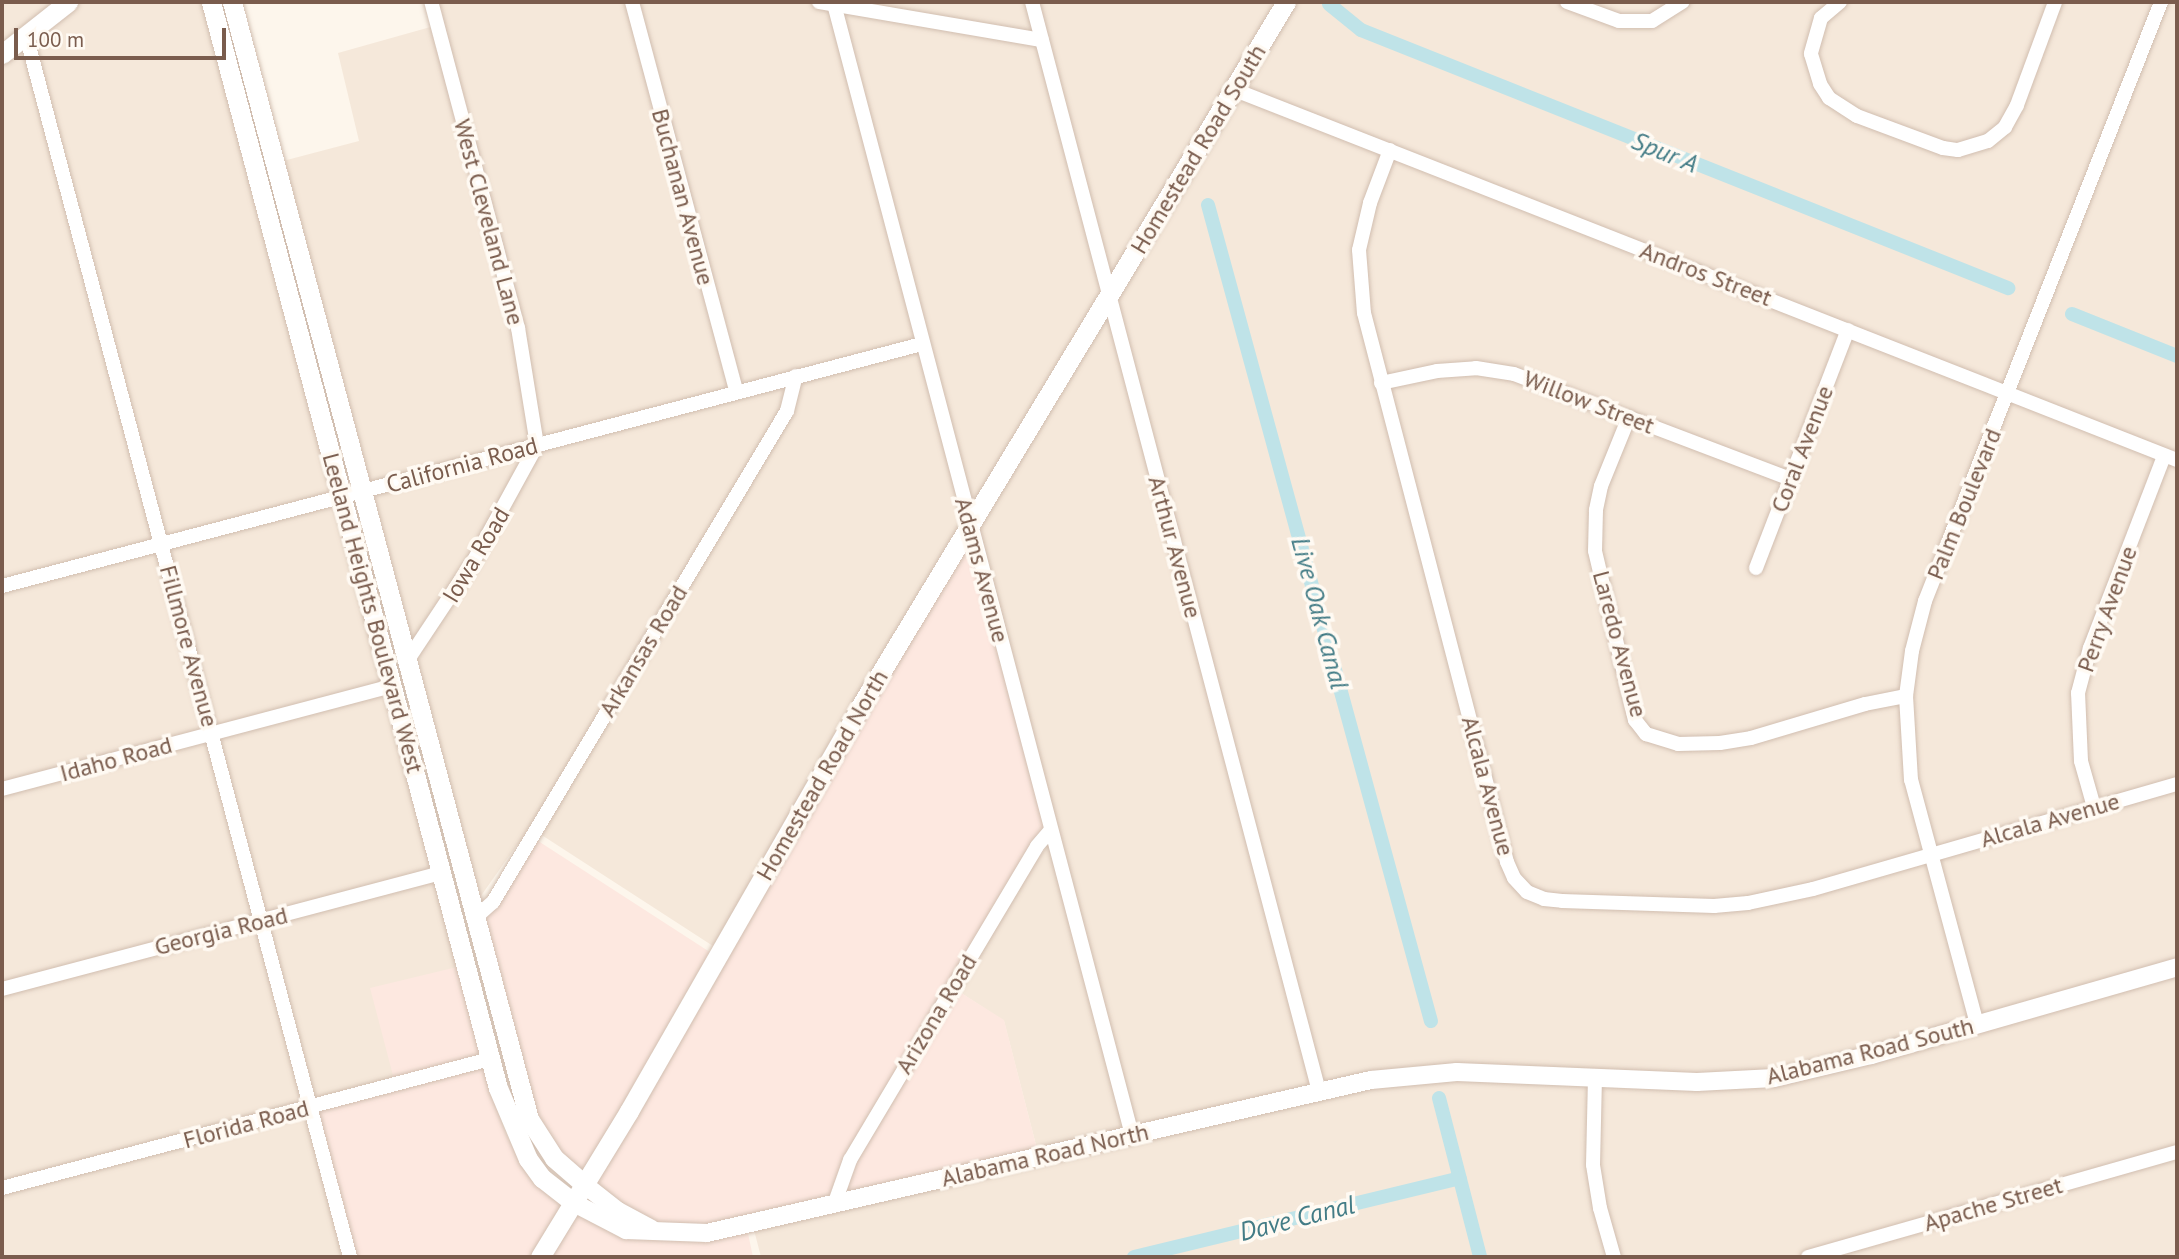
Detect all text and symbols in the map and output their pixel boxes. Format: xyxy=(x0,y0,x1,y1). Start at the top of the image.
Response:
scale bar xyxy=(18,14,229,58)
text: 100 m xyxy=(27,26,84,53)
street label: Homestead Road South xyxy=(1124,39,1272,259)
street label: Buchanan Avenue xyxy=(645,105,721,289)
street label: West Cleveland Lane xyxy=(448,116,530,328)
water label: Spur A xyxy=(1627,125,1703,179)
street label: Andros Street xyxy=(1636,236,1776,312)
street label: Willow Street xyxy=(1519,364,1659,440)
street label: Coral Avenue xyxy=(1765,381,1839,517)
street label: Palm Boulevard xyxy=(1921,424,2007,584)
street label: California Road xyxy=(383,431,541,499)
street label: Leeland Heights Boulevard West xyxy=(316,450,430,776)
street label: Arthur Avenue xyxy=(1142,472,1208,622)
street label: Adams Avenue xyxy=(949,494,1015,646)
street label: Iowa Road xyxy=(436,502,516,608)
water label: Live Oak Canal xyxy=(1285,533,1355,693)
street label: Perry Avenue xyxy=(2071,541,2143,677)
street label: Fillmore Avenue xyxy=(153,562,225,730)
street label: Laredo Avenue xyxy=(1587,567,1653,721)
street label: Arkansas Road xyxy=(593,580,693,722)
street label: Homestead Road North xyxy=(750,665,894,885)
street label: Alcala Avenue xyxy=(1455,713,1521,859)
street label: Idaho Road xyxy=(57,730,175,788)
street label: Alcala Avenue xyxy=(1977,786,2123,854)
street label: Georgia Road xyxy=(151,901,291,961)
street label: Arizona Road xyxy=(889,949,983,1079)
street label: Alabama Road South xyxy=(1763,1011,1977,1091)
street label: Florida Road xyxy=(180,1093,312,1155)
street label: Alabama Road North xyxy=(938,1117,1152,1193)
street label: Apache Street xyxy=(1920,1170,2066,1238)
water label: Dave Canal xyxy=(1236,1189,1358,1247)

